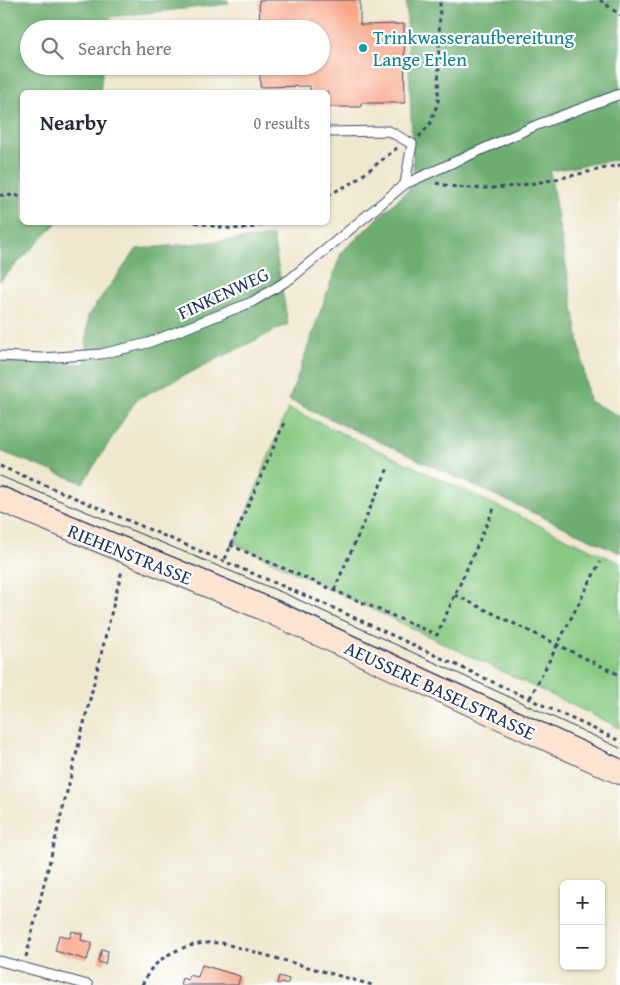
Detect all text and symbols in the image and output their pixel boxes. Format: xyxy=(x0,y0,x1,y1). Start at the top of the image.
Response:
search box xyxy=(20,20,330,75)
place label: Trinkwasseraufbereitung Lange Erlen xyxy=(373,23,575,73)
icon: search xyxy=(38,34,66,62)
text: Search here xyxy=(78,34,172,62)
marker: Trinkwasseraufbereitung Lange Erlen xyxy=(357,42,369,54)
text: Nearby xyxy=(40,107,107,138)
text: 0 results xyxy=(253,111,310,135)
street label: FINKENWEG xyxy=(173,260,273,326)
street label: RIEHENSTRASSE xyxy=(64,516,197,592)
street label: AEUSSERE BASELSTRASSE xyxy=(340,633,540,747)
map controls xyxy=(560,880,605,970)
button: + xyxy=(560,880,605,925)
button: − xyxy=(560,925,605,970)

